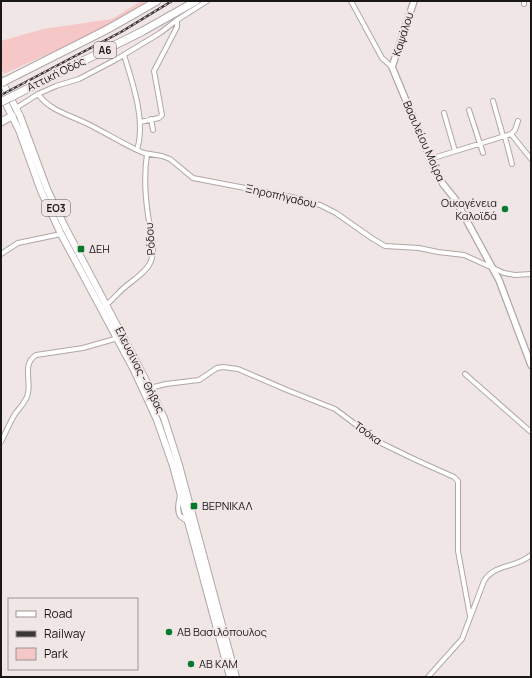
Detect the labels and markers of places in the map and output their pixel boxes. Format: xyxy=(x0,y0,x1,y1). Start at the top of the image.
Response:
place label: Οικογένεια Καλοϊδά xyxy=(441,195,497,223)
marker: Οικογένεια Καλοϊδά xyxy=(500,204,510,214)
place label: ΔΕΗ xyxy=(89,241,110,256)
marker: ΔΕΗ xyxy=(76,244,86,254)
place label: ΒΕΡΝΙΚΑΛ xyxy=(202,498,253,513)
marker: ΒΕΡΝΙΚΑΛ xyxy=(189,501,199,511)
place label: ΑΒ Βασιλόπουλος xyxy=(177,624,267,639)
marker: ΑΒ Βασιλόπουλος xyxy=(164,627,174,637)
place label: ΑΒ ΚΑΜ xyxy=(199,656,238,671)
marker: ΑΒ ΚΑΜ xyxy=(186,659,196,669)

